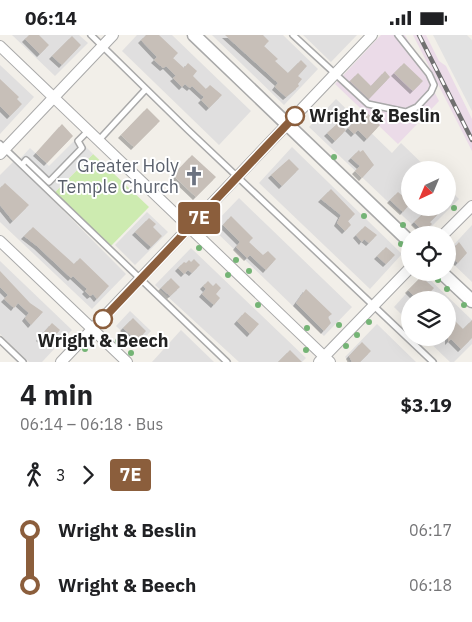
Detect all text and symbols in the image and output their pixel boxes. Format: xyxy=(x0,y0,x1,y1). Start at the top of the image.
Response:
text: 06:14 xyxy=(25,6,77,30)
place label: Wright & Beslin xyxy=(309,104,440,127)
marker: Wright & Beslin xyxy=(285,106,305,126)
place label: Greater Holy Temple Church xyxy=(57,154,179,198)
north arrow xyxy=(401,161,456,216)
map controls xyxy=(401,161,456,346)
church icon: Greater Holy Temple Church xyxy=(183,165,205,187)
line badge: 7E xyxy=(176,202,222,234)
text: 7E xyxy=(188,206,210,229)
button: locate xyxy=(401,226,456,281)
button: layers xyxy=(401,291,456,346)
marker: Wright & Beech xyxy=(93,309,113,329)
place label: Wright & Beech xyxy=(37,329,169,352)
text: 4 min xyxy=(20,376,93,413)
text: $3.19 xyxy=(400,393,452,417)
text: 06:14 – 06:18 · Bus xyxy=(20,414,163,434)
icon: walk xyxy=(20,461,48,489)
icon: forward xyxy=(74,461,102,489)
text: 7E xyxy=(120,463,141,486)
text: 3 xyxy=(56,465,66,485)
text: Wright & Beslin xyxy=(58,518,197,542)
text: 06:17 xyxy=(409,520,452,540)
text: Wright & Beech xyxy=(58,573,196,597)
text: 06:18 xyxy=(409,575,452,595)

